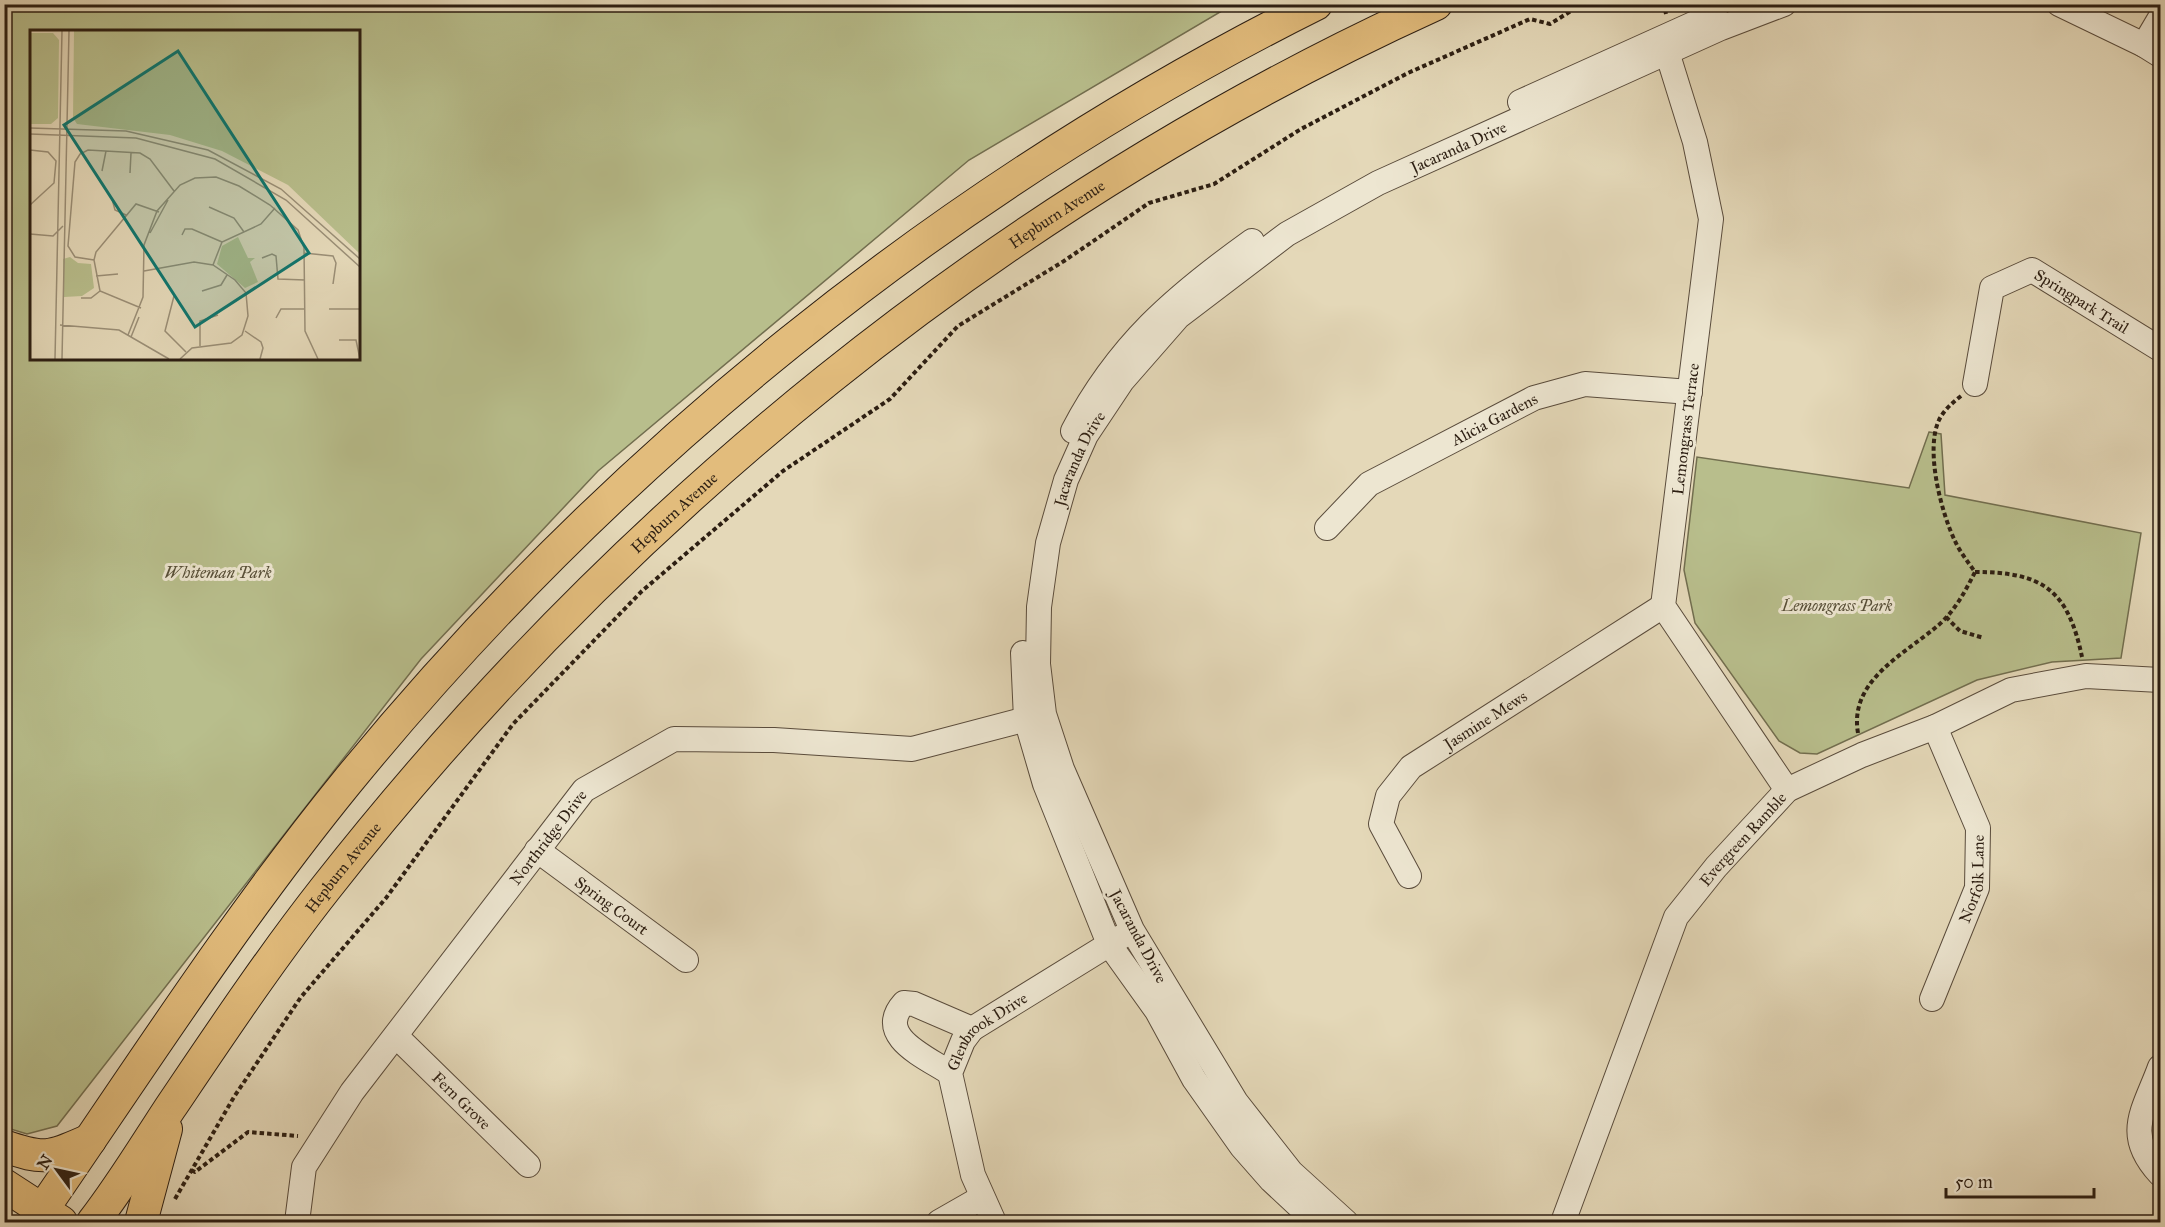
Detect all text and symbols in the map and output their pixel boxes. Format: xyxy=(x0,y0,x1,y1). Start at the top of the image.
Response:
inset map xyxy=(30,30,360,360)
street label: Jacaranda Drive xyxy=(1406,117,1510,179)
street label: Hepburn Avenue xyxy=(1005,176,1109,253)
street label: Springpark Trail xyxy=(2031,265,2133,338)
street label: Lemongrass Terrace xyxy=(1668,362,1704,496)
street label: Alicia Gardens xyxy=(1447,389,1541,450)
street label: Jacaranda Drive xyxy=(1049,407,1109,511)
street label: Hepburn Avenue xyxy=(627,468,722,557)
park label: Whiteman Park xyxy=(164,563,272,582)
park label: Lemongrass Park xyxy=(1781,596,1892,615)
street label: Jasmine Mews xyxy=(1439,686,1531,755)
street label: Northridge Drive xyxy=(506,786,591,889)
street label: Evergreen Ramble xyxy=(1696,788,1791,890)
street label: Hepburn Avenue xyxy=(301,818,385,917)
street label: Norfolk Lane xyxy=(1955,834,1988,926)
street label: Spring Court xyxy=(571,872,652,939)
street label: Jacaranda Drive xyxy=(1104,885,1171,987)
street label: Glenbrook Drive xyxy=(943,988,1031,1074)
street label: Fern Grove xyxy=(428,1068,495,1134)
north arrow xyxy=(27,1140,87,1200)
text: N xyxy=(33,1151,57,1173)
scale bar xyxy=(1946,1161,2094,1199)
text: 50 m xyxy=(1955,1171,1993,1193)

